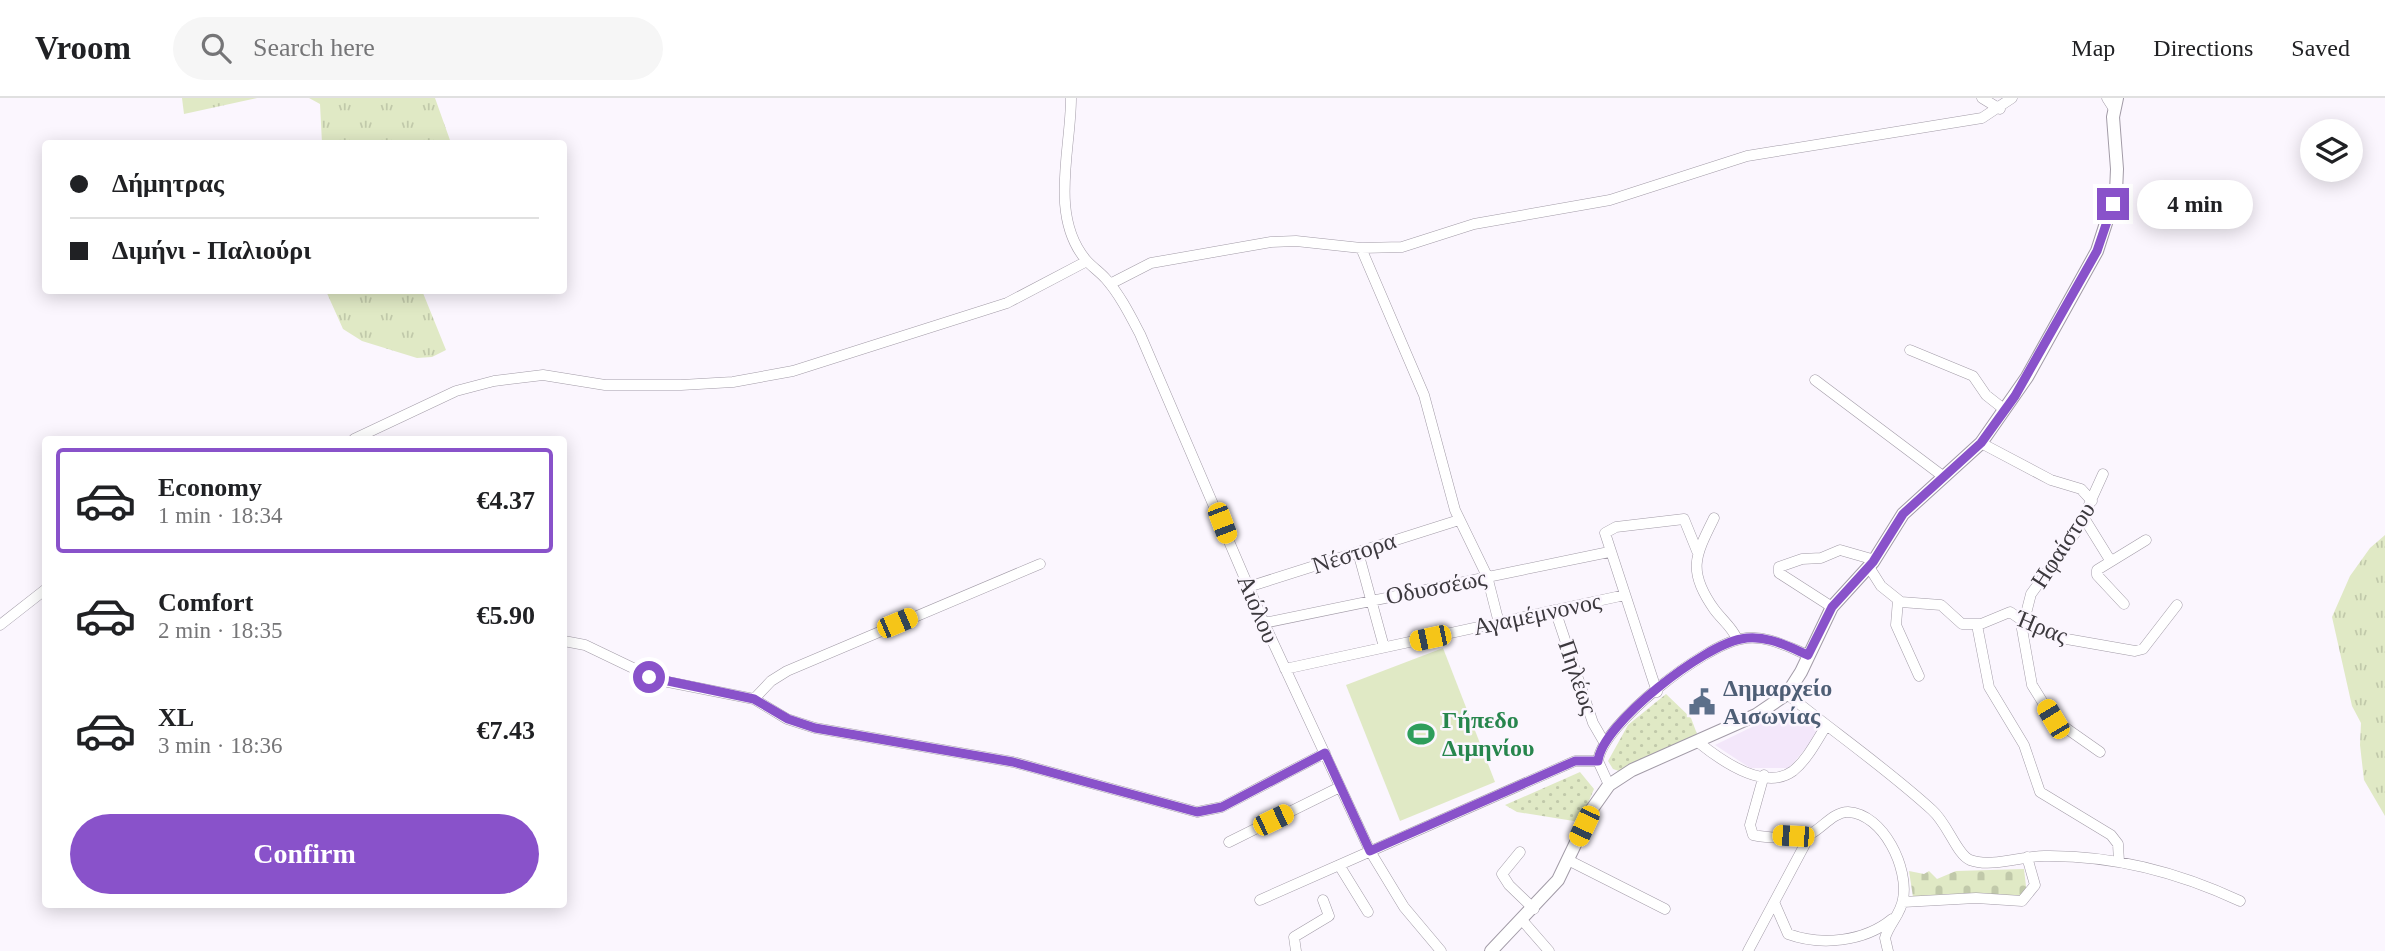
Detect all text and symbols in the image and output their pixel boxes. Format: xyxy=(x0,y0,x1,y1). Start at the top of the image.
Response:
search box xyxy=(173,17,663,80)
icon: search xyxy=(197,29,235,67)
text: Vroom xyxy=(35,30,131,66)
text: Search here xyxy=(253,33,375,62)
text: Map xyxy=(2071,35,2115,61)
text: Directions xyxy=(2153,35,2253,61)
text: Saved xyxy=(2291,35,2350,61)
map controls xyxy=(2300,119,2363,182)
button: layers xyxy=(2300,119,2363,182)
text: Δήμητρας xyxy=(112,169,224,198)
callout: 4 min xyxy=(2138,180,2253,228)
route end xyxy=(2097,188,2129,220)
text: 4 min xyxy=(2167,192,2223,217)
text: Διμήνι - Παλιούρι xyxy=(112,236,311,265)
icon: car xyxy=(74,469,137,532)
text: Economy xyxy=(158,473,262,502)
text: €4.37 xyxy=(477,486,535,515)
street label: Ηφαίστου xyxy=(2026,497,2100,593)
car xyxy=(1205,500,1240,546)
text: 1 min · 18:34 xyxy=(158,503,283,528)
street label: Νέστορα xyxy=(1309,527,1400,579)
street label: Οδυσσέως xyxy=(1384,564,1489,609)
street label: Αιόλου xyxy=(1232,571,1284,647)
icon: car xyxy=(74,584,137,647)
text: Comfort xyxy=(158,588,253,617)
street label: Αγαμέμνονος xyxy=(1471,588,1604,640)
text: €5.90 xyxy=(477,601,535,630)
car xyxy=(874,605,921,641)
street label: Ήρας xyxy=(2011,605,2072,649)
text: 2 min · 18:35 xyxy=(158,618,283,643)
car xyxy=(1408,623,1453,653)
street label: Πηλέως xyxy=(1553,636,1603,718)
route start xyxy=(633,661,665,693)
place label: Δημαρχείο Αισωνίας xyxy=(1723,675,1832,729)
public building icon: Δημαρχείο Αισωνίας xyxy=(1687,687,1717,717)
car xyxy=(2034,696,2073,742)
icon: car xyxy=(74,699,137,762)
text: XL xyxy=(158,703,194,732)
place label: Γήπεδο Διμηνίου xyxy=(1442,707,1534,761)
text: €7.43 xyxy=(477,716,535,745)
sports icon: Γήπεδο Διμηνίου xyxy=(1406,719,1436,749)
text: 3 min · 18:36 xyxy=(158,733,283,758)
car xyxy=(1250,801,1297,839)
car xyxy=(1566,803,1603,849)
button: Confirm xyxy=(70,814,539,894)
car xyxy=(1772,824,1815,848)

